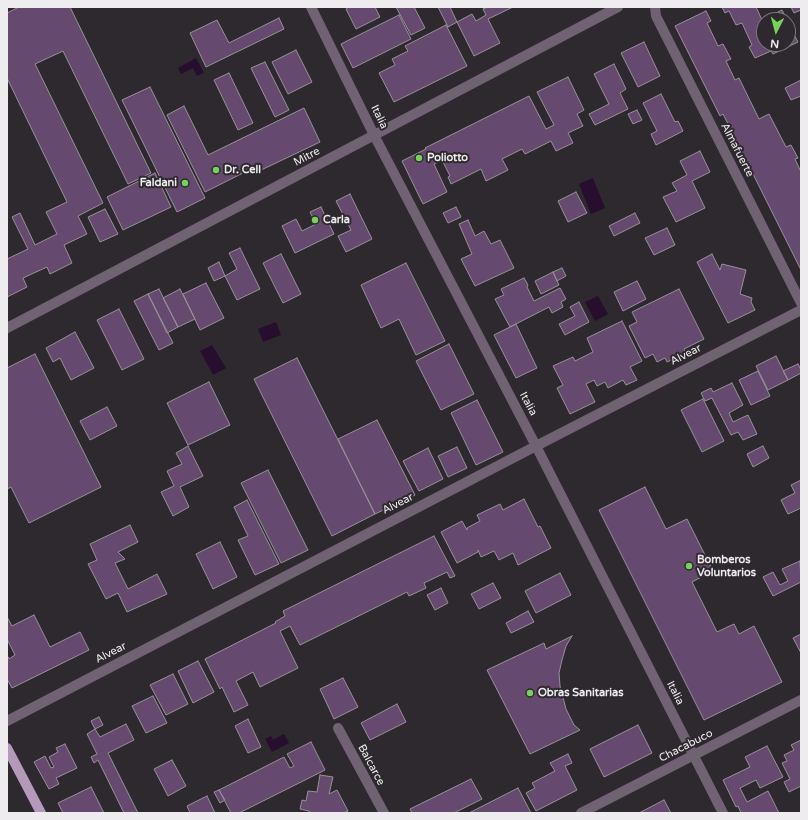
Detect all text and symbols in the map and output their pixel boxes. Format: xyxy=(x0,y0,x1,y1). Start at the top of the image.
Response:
north arrow xyxy=(756,12,796,52)
text: N xyxy=(770,37,780,50)
street label: Italia xyxy=(368,103,390,131)
street label: Almafuerte xyxy=(718,121,756,179)
street label: Mitre xyxy=(292,145,322,169)
place label: Poliotto xyxy=(427,151,468,165)
marker: Poliotto xyxy=(414,153,424,163)
place label: Dr. Cell xyxy=(224,163,261,177)
marker: Dr. Cell xyxy=(211,165,221,175)
place label: Faldani xyxy=(140,176,177,190)
marker: Faldani xyxy=(180,178,190,188)
place label: Carla xyxy=(323,213,350,227)
marker: Carla xyxy=(310,215,320,225)
street label: Alvear xyxy=(668,342,704,368)
street label: Italia xyxy=(516,390,540,418)
street label: Alvear xyxy=(380,491,416,517)
place label: Bomberos Voluntarios xyxy=(697,553,756,579)
marker: Bomberos Voluntarios xyxy=(684,561,694,571)
street label: Alvear xyxy=(93,640,129,666)
street label: Italia xyxy=(663,679,687,707)
place label: Obras Sanitarias xyxy=(538,686,624,700)
marker: Obras Sanitarias xyxy=(525,688,535,698)
street label: Chacabuco xyxy=(657,727,715,765)
street label: Balcarce xyxy=(355,742,387,788)

